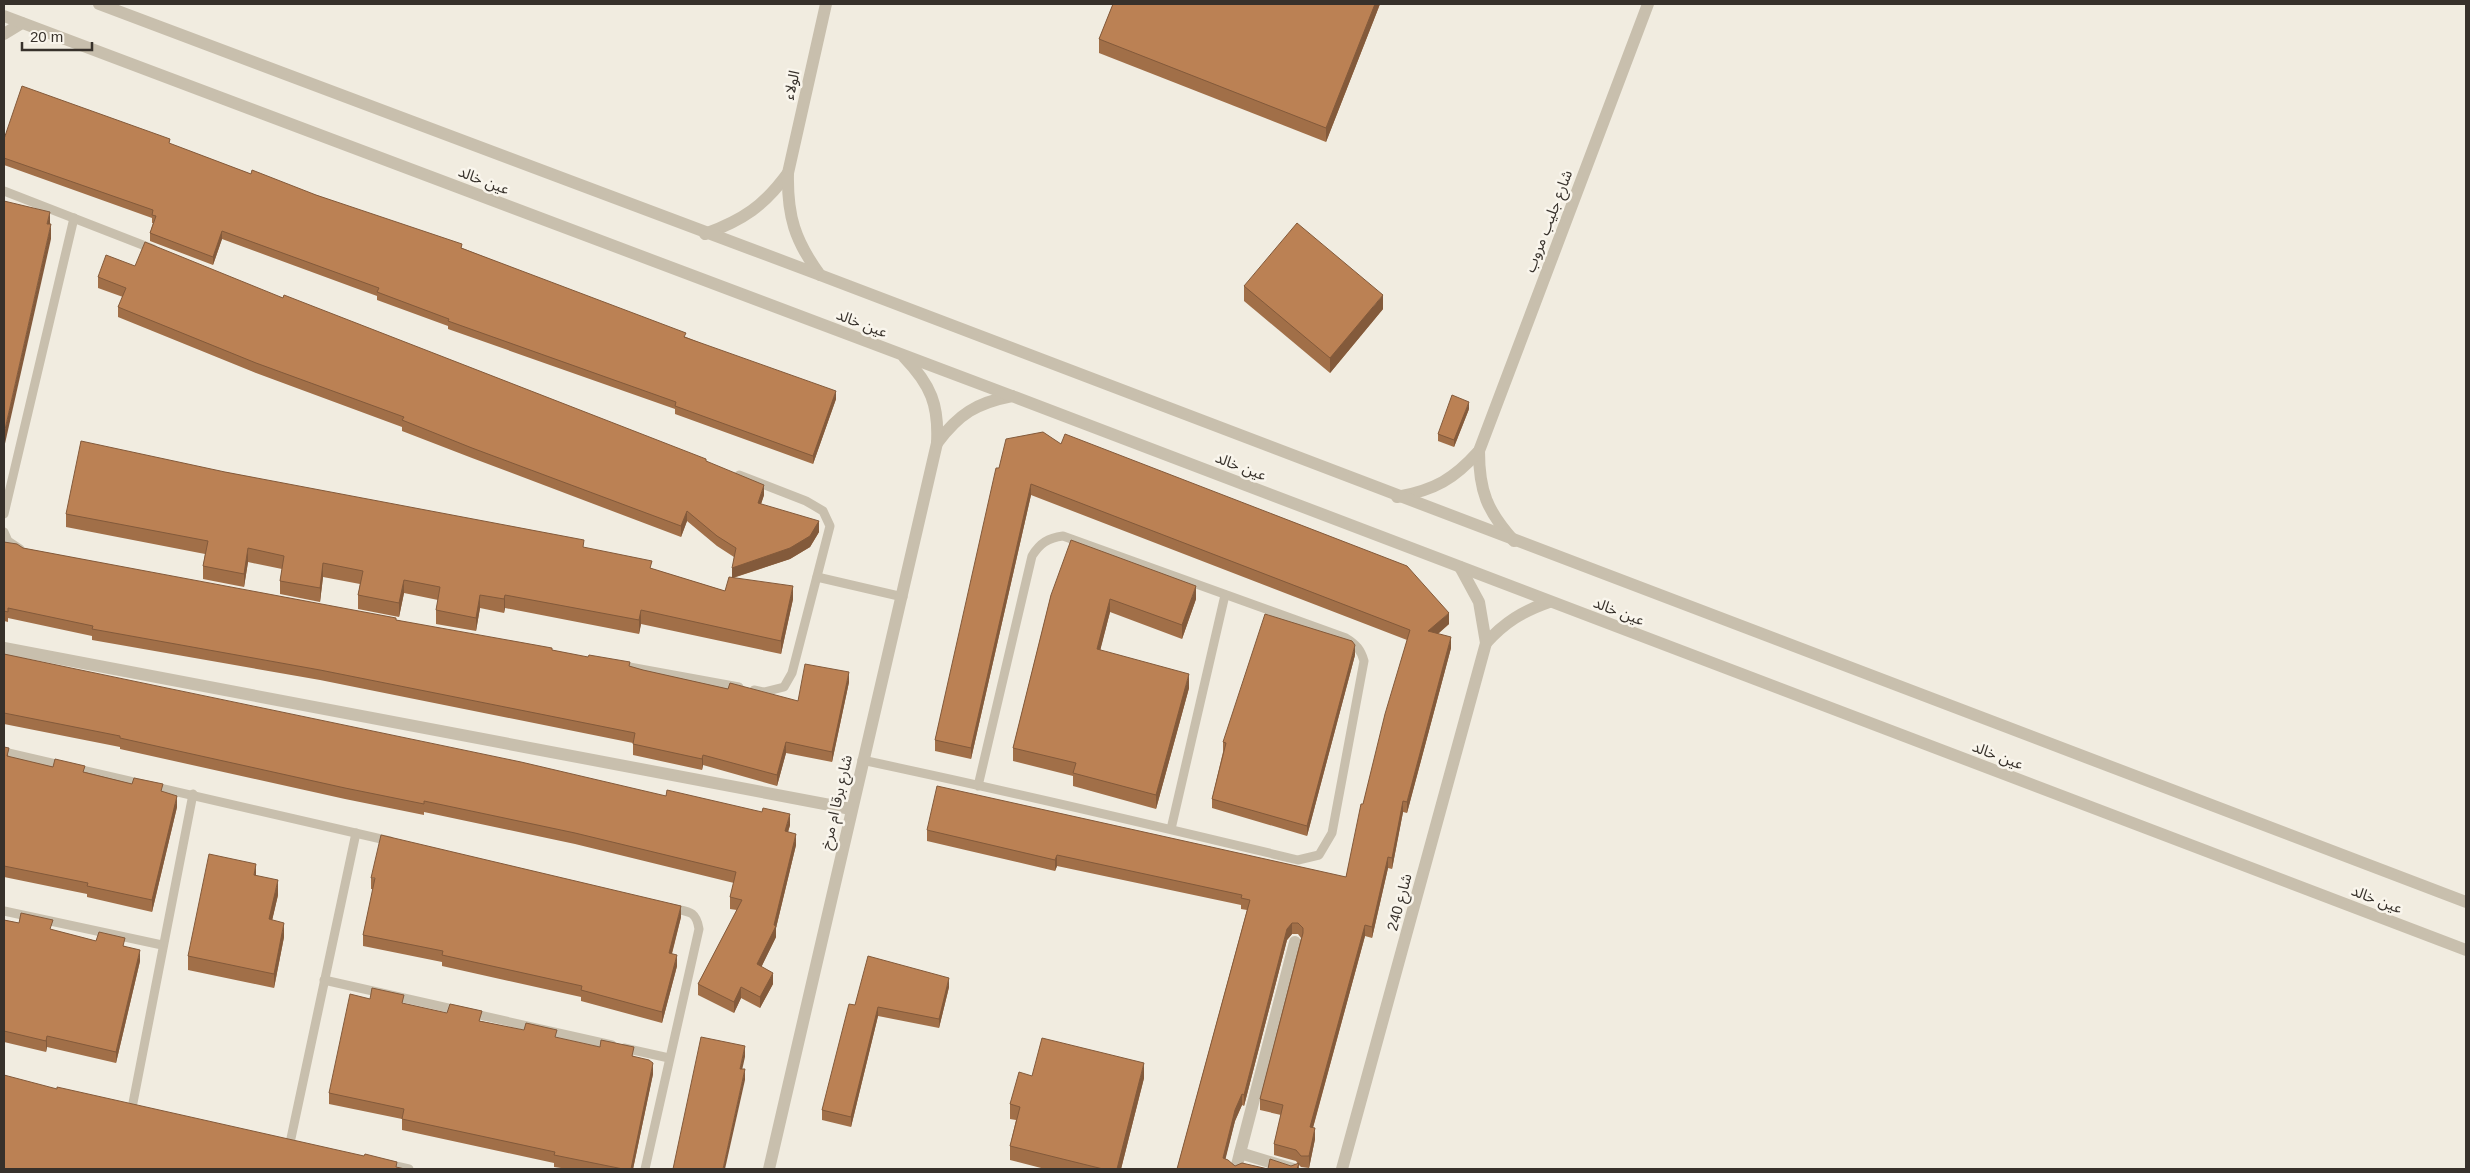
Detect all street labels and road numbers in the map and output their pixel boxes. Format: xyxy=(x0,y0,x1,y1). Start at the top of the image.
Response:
street label: الولاء xyxy=(779,69,804,101)
street label: عين خالد xyxy=(456,163,512,199)
street label: شارع جليب مروب xyxy=(1521,167,1579,276)
street label: عين خالد xyxy=(834,306,890,342)
street label: عين خالد xyxy=(1213,449,1269,485)
street label: عين خالد xyxy=(1591,594,1647,630)
street label: عين خالد xyxy=(1970,738,2026,774)
street label: شارع برقا ام مرخ xyxy=(817,753,859,852)
street label: شارع 240 xyxy=(1383,871,1419,933)
street label: عين خالد xyxy=(2349,882,2405,918)

